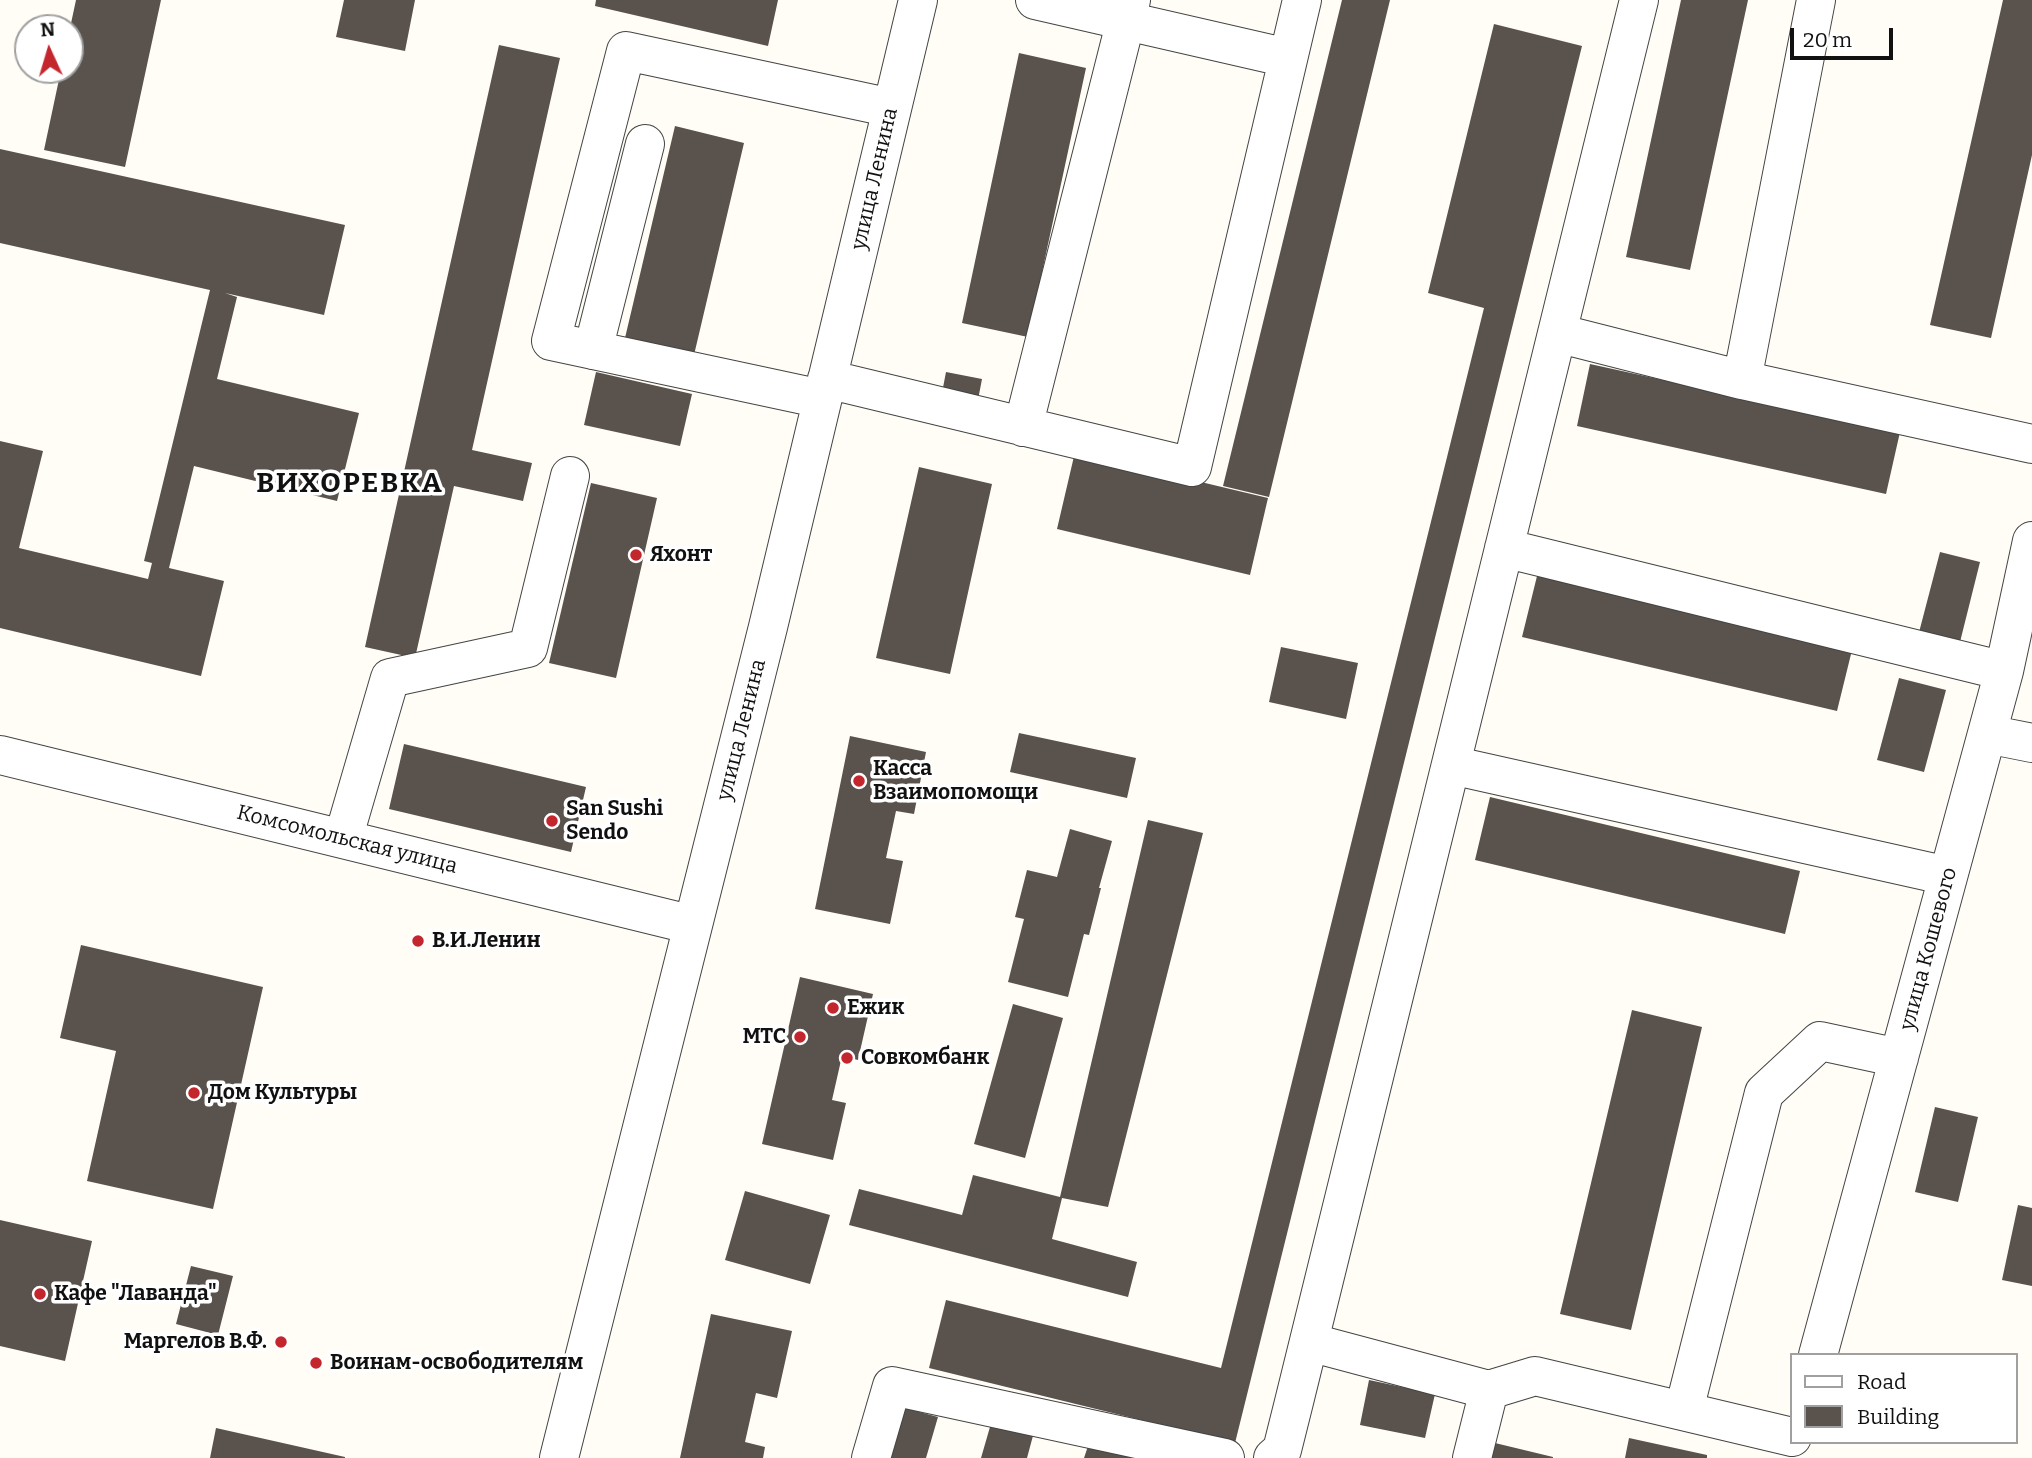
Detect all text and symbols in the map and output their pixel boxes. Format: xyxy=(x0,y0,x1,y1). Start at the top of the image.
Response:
north arrow xyxy=(14,14,84,84)
scale bar xyxy=(1794,14,1897,58)
text: N xyxy=(40,18,56,42)
text: 20 m xyxy=(1803,27,1852,53)
street label: улица Ленина xyxy=(846,105,904,253)
district label: ВИХОРЕВКА xyxy=(257,467,443,501)
place label: Яхонт xyxy=(650,542,712,568)
marker: Яхонт xyxy=(628,547,644,563)
street label: улица Ленина xyxy=(712,657,772,803)
place label: Касса Взаимопомощи xyxy=(873,756,1038,806)
marker: Касса Взаимопомощи xyxy=(851,773,867,789)
place label: San Sushi Sendo xyxy=(566,796,663,846)
street label: Комсомольская улица xyxy=(234,800,460,880)
marker: San Sushi Sendo xyxy=(544,813,560,829)
street label: улица Кошевого xyxy=(1895,865,1963,1033)
place label: В.И.Ленин xyxy=(432,928,541,954)
marker: В.И.Ленин xyxy=(410,933,426,949)
place label: Ежик xyxy=(847,995,904,1021)
marker: Ежик xyxy=(825,1000,841,1016)
place label: МТС xyxy=(742,1024,786,1050)
marker: МТС xyxy=(792,1029,808,1045)
place label: Совкомбанк xyxy=(861,1045,989,1071)
marker: Совкомбанк xyxy=(839,1050,855,1066)
place label: Дом Культуры xyxy=(208,1080,357,1106)
marker: Дом Культуры xyxy=(186,1085,202,1101)
place label: Кафе "Лаванда" xyxy=(54,1281,217,1307)
marker: Кафе "Лаванда" xyxy=(32,1286,48,1302)
place label: Маргелов В.Ф. xyxy=(124,1329,267,1355)
marker: Маргелов В.Ф. xyxy=(273,1334,289,1350)
place label: Воинам-освободителям xyxy=(330,1350,583,1376)
legend xyxy=(1790,1353,2018,1444)
marker: Воинам-освободителям xyxy=(308,1355,324,1371)
text: Road xyxy=(1857,1369,1906,1395)
text: Building xyxy=(1857,1404,1939,1430)

